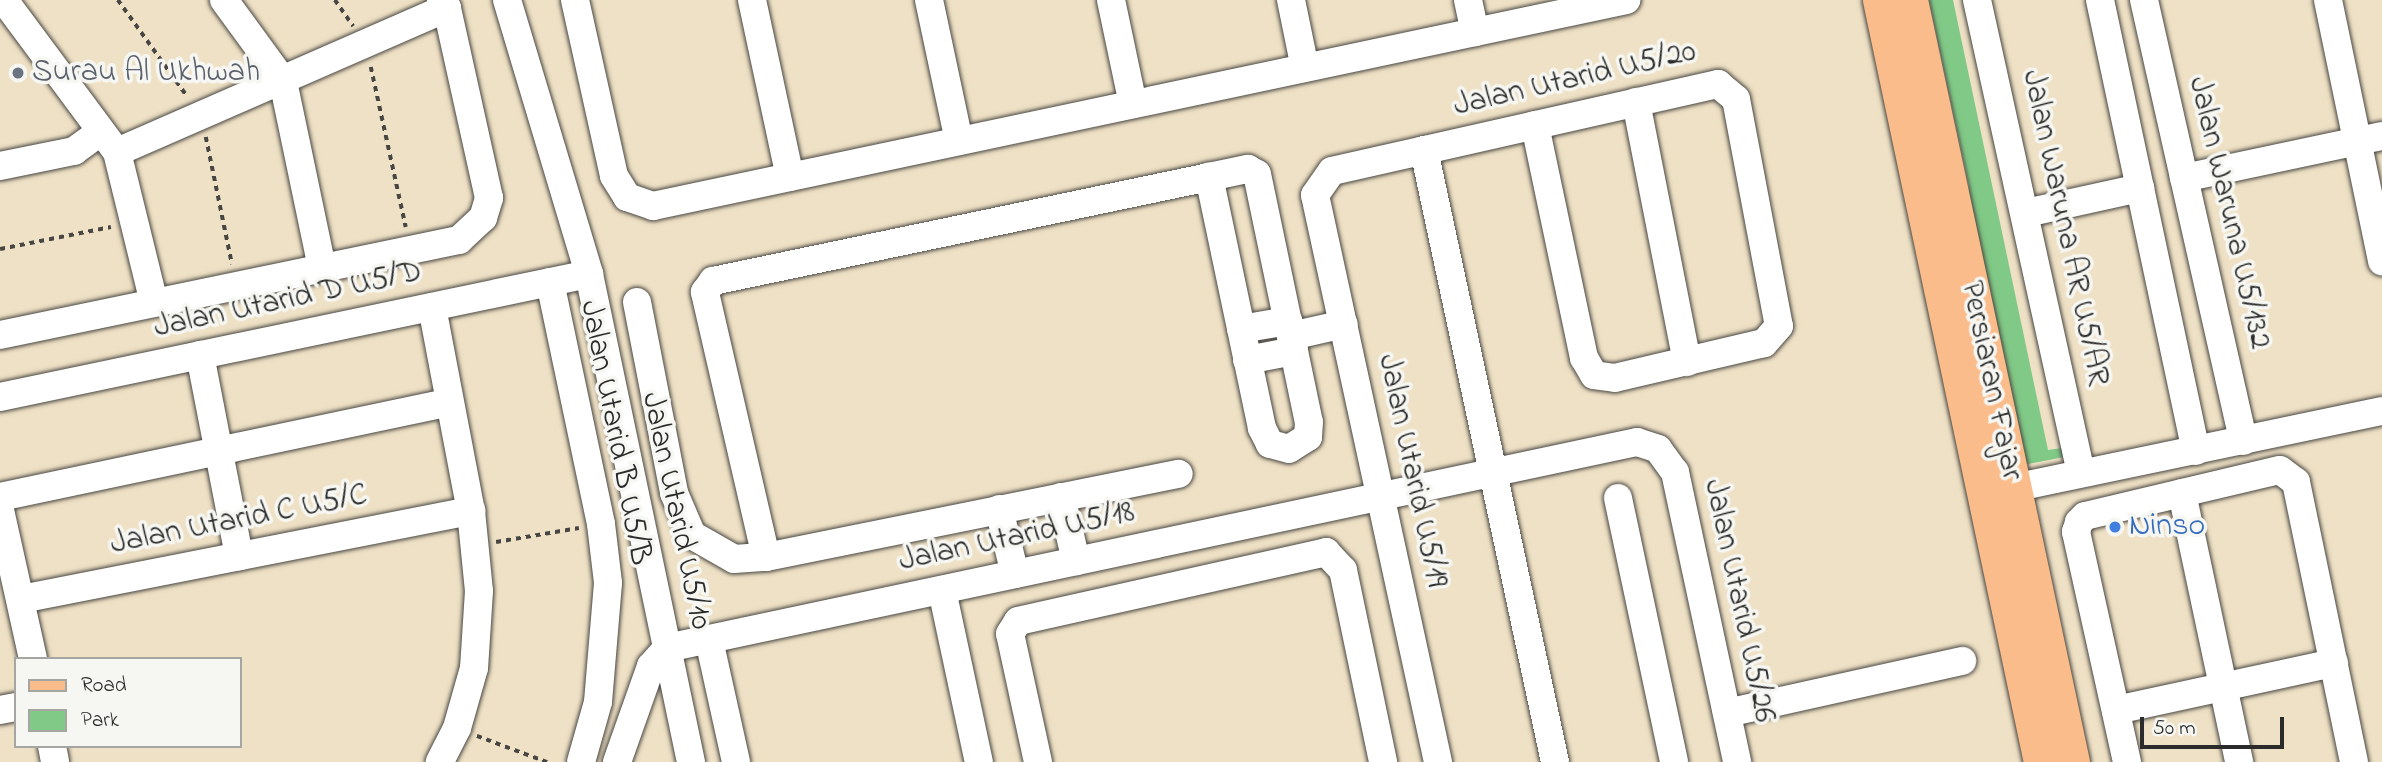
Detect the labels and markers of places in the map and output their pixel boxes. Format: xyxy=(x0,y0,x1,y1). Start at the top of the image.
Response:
place label: Surau Al Ukhwah xyxy=(32,54,260,92)
marker: Surau Al Ukhwah xyxy=(10,65,26,81)
place label: Ninso xyxy=(2129,508,2205,546)
marker: Ninso xyxy=(2107,519,2123,535)

